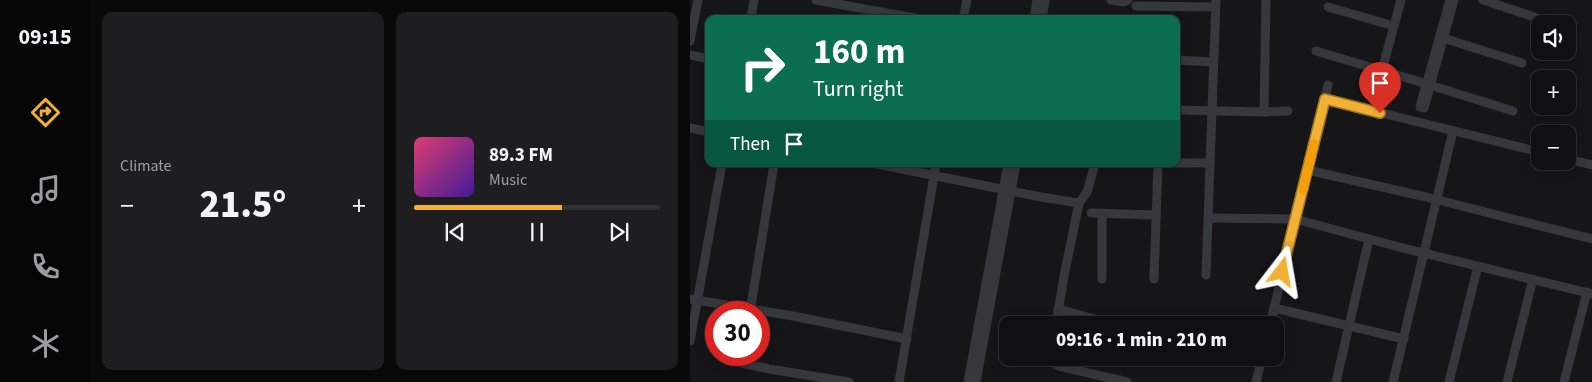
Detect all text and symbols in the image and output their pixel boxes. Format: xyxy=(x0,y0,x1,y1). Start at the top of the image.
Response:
map controls xyxy=(1531,15,1576,170)
button: sound xyxy=(1531,15,1576,60)
text: 09:15 xyxy=(18,21,72,53)
text: 160 m xyxy=(813,27,905,77)
icon: right xyxy=(730,35,795,100)
pin xyxy=(1359,62,1401,113)
icon: arrive xyxy=(1366,69,1394,97)
button: + xyxy=(1531,70,1576,115)
text: Turn right xyxy=(813,73,903,105)
icon: directions xyxy=(28,95,63,130)
button: − xyxy=(1531,125,1576,170)
icon: arrive xyxy=(780,130,808,158)
text: Then xyxy=(730,131,770,158)
text: 89.3 FM xyxy=(489,142,553,169)
text: Climate xyxy=(120,155,171,177)
text: Music xyxy=(489,169,527,191)
icon: music xyxy=(28,172,63,207)
text: 21.5° xyxy=(200,178,286,232)
text: − xyxy=(120,186,134,226)
text: + xyxy=(352,186,366,226)
icon: previous xyxy=(441,218,469,246)
icon: pause xyxy=(523,218,551,246)
icon: next xyxy=(605,218,633,246)
position arrow xyxy=(1255,245,1307,297)
icon: phone xyxy=(28,249,63,284)
speed limit sign: 30 xyxy=(705,301,770,366)
icon: climate xyxy=(28,326,63,361)
text: 09:16 · 1 min · 210 m xyxy=(1056,327,1227,354)

